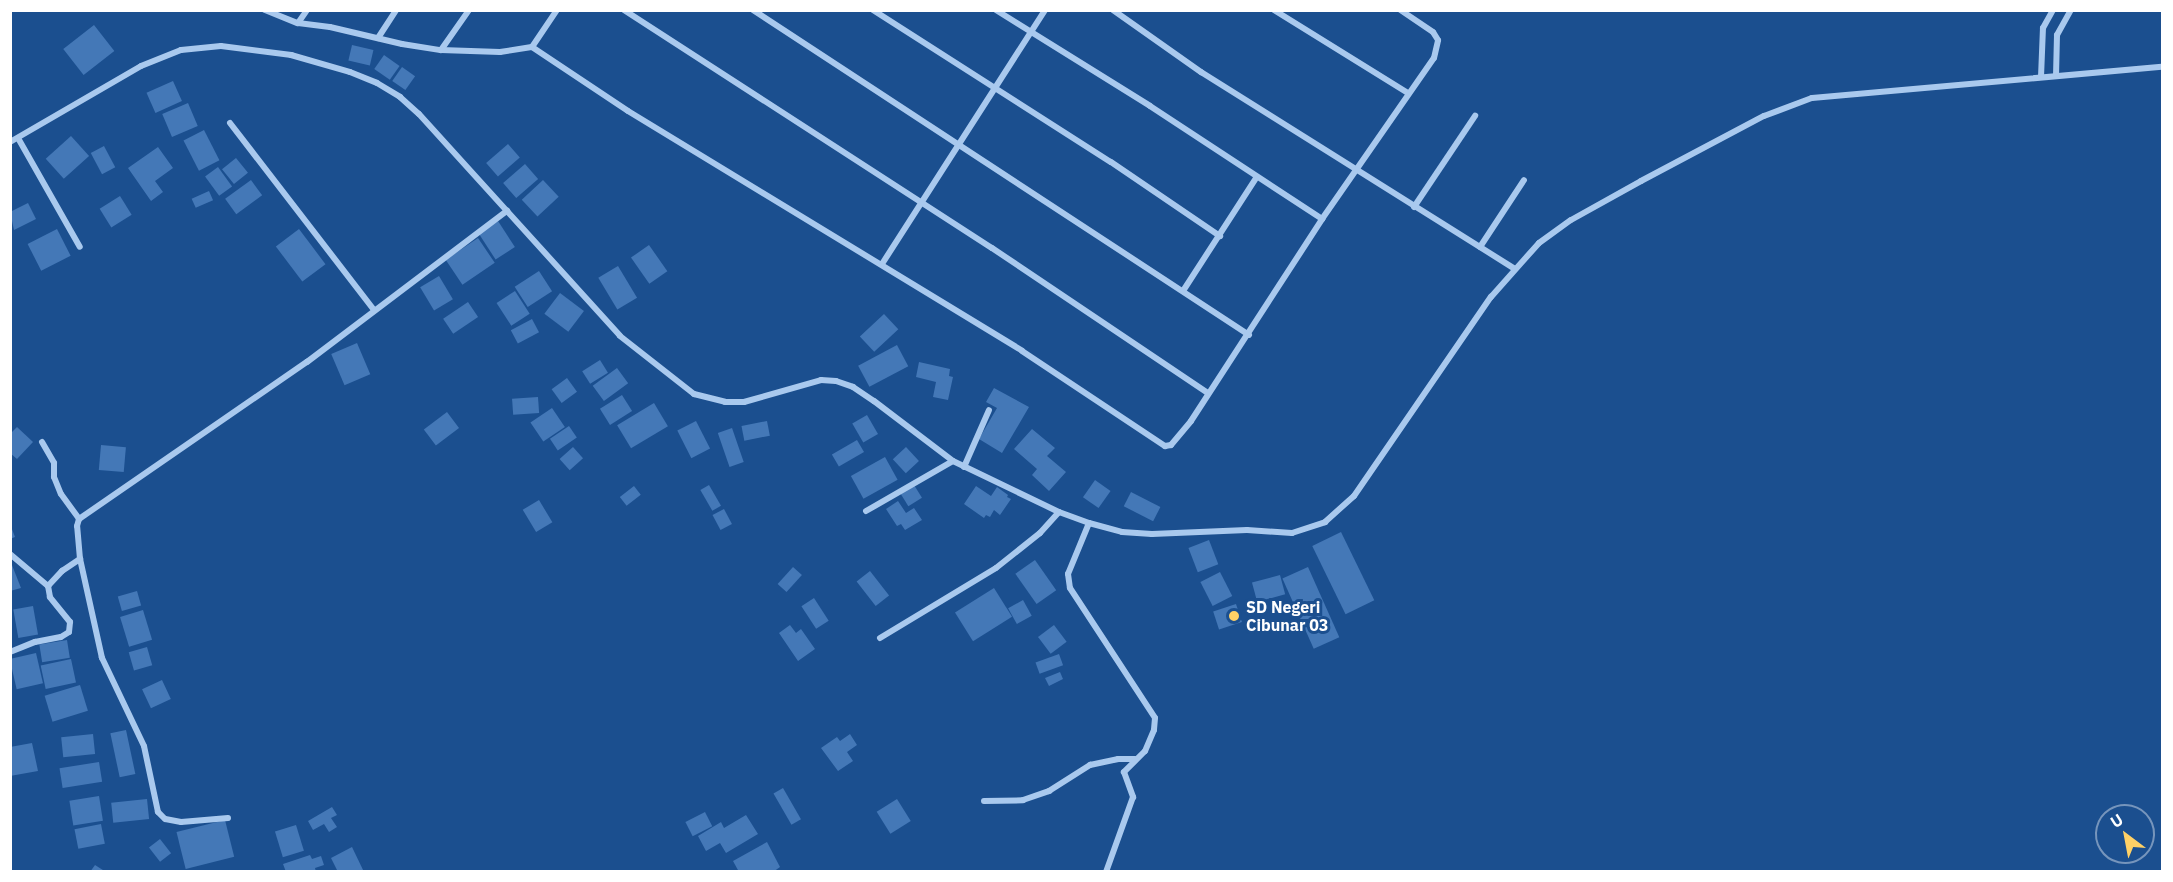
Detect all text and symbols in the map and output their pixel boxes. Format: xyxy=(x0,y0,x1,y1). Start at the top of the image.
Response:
place label: SD Negeri Cibunar 03 xyxy=(1246,597,1328,635)
marker: SD Negeri Cibunar 03 xyxy=(1227,609,1241,623)
north arrow xyxy=(2095,804,2155,864)
text: U xyxy=(2107,809,2127,832)

